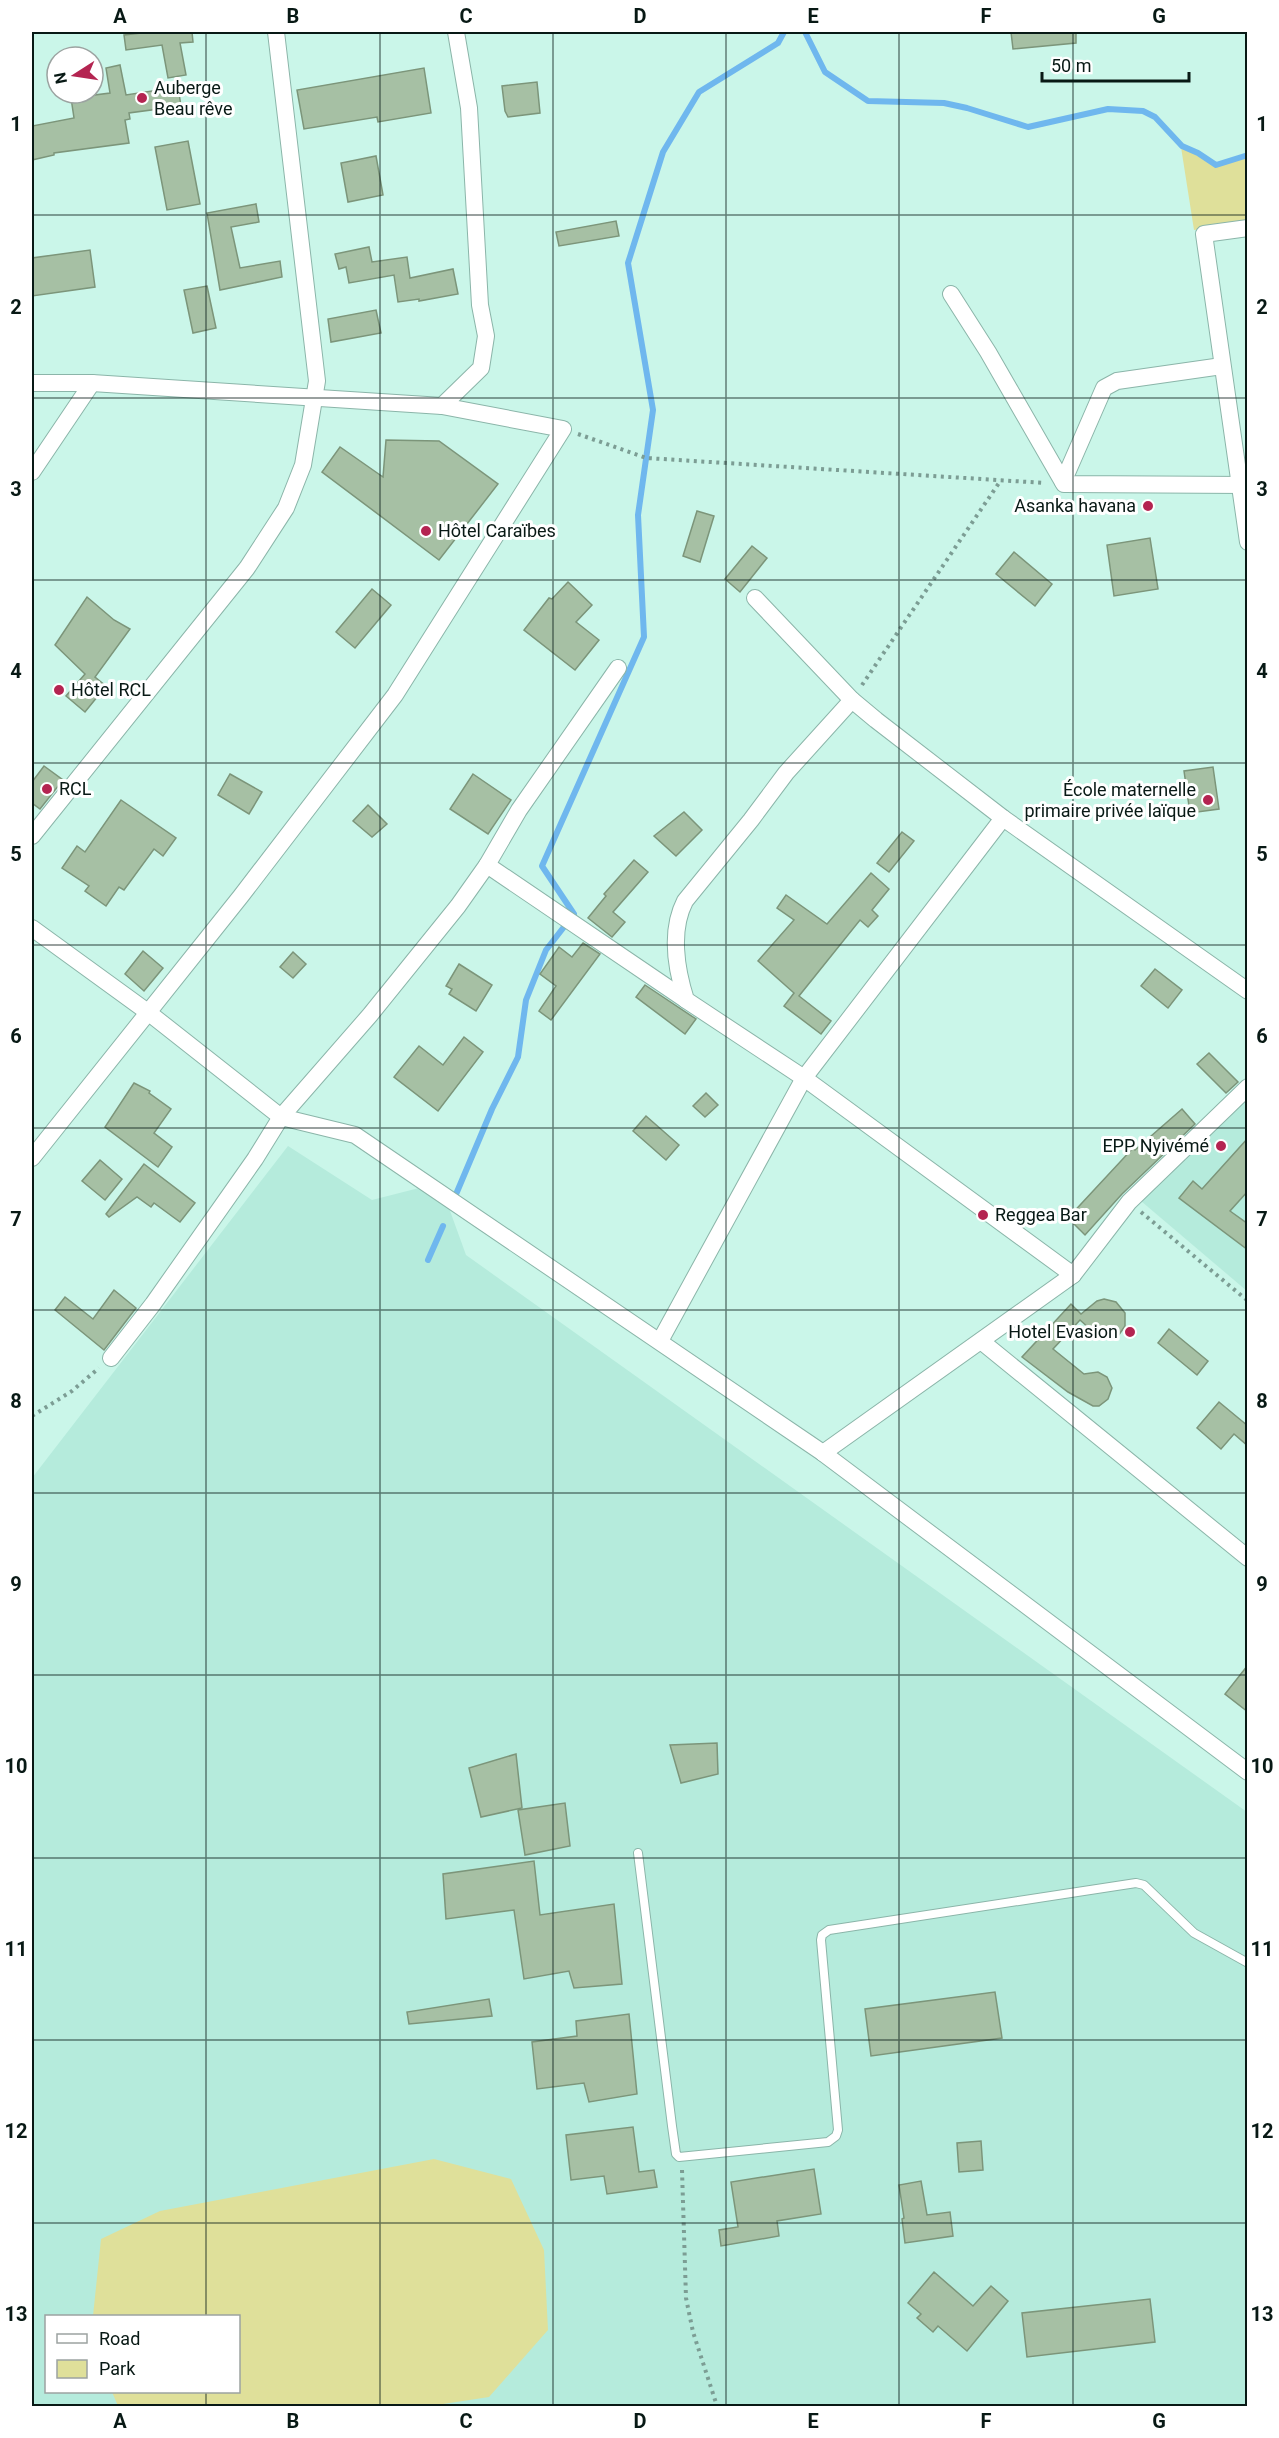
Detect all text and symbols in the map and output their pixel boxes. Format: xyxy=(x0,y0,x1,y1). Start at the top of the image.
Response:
text: A xyxy=(113,4,127,28)
text: B xyxy=(287,4,299,28)
text: C xyxy=(459,4,473,28)
text: D xyxy=(634,4,647,28)
text: E xyxy=(807,4,819,28)
text: F xyxy=(981,4,992,28)
text: G xyxy=(1152,4,1166,28)
north arrow xyxy=(45,45,105,105)
scale bar xyxy=(1042,45,1189,83)
text: 50 m xyxy=(1051,55,1091,76)
text: N xyxy=(50,71,71,86)
place label: Auberge Beau rêve xyxy=(154,77,232,119)
marker: Auberge Beau rêve xyxy=(135,91,149,105)
text: 1 xyxy=(10,112,22,136)
text: 1 xyxy=(1256,112,1268,136)
text: 2 xyxy=(10,295,22,319)
text: 2 xyxy=(1256,295,1268,319)
text: 3 xyxy=(10,477,22,501)
text: 3 xyxy=(1256,477,1268,501)
place label: Asanka havana xyxy=(1014,495,1136,516)
marker: Asanka havana xyxy=(1141,499,1155,513)
place label: Hôtel Caraïbes xyxy=(438,520,556,541)
marker: Hôtel Caraïbes xyxy=(419,524,433,538)
text: 4 xyxy=(10,659,22,683)
text: 4 xyxy=(1256,659,1268,683)
place label: Hôtel RCL xyxy=(71,679,151,700)
marker: Hôtel RCL xyxy=(52,683,66,697)
place label: RCL xyxy=(59,778,92,799)
place label: École maternelle primaire privée laïque xyxy=(1024,779,1196,821)
marker: RCL xyxy=(40,782,54,796)
marker: École maternelle primaire privée laïque xyxy=(1201,793,1215,807)
text: 5 xyxy=(10,842,22,866)
text: 5 xyxy=(1256,842,1268,866)
text: 6 xyxy=(10,1024,22,1048)
text: 6 xyxy=(1256,1024,1268,1048)
place label: EPP Nyivémé xyxy=(1102,1135,1209,1156)
marker: EPP Nyivémé xyxy=(1214,1139,1228,1153)
place label: Reggea Bar xyxy=(995,1204,1087,1225)
text: 7 xyxy=(10,1207,22,1231)
text: 7 xyxy=(1256,1207,1268,1231)
marker: Reggea Bar xyxy=(976,1208,990,1222)
place label: Hotel Evasion xyxy=(1008,1321,1118,1342)
marker: Hotel Evasion xyxy=(1123,1325,1137,1339)
text: 8 xyxy=(10,1389,22,1413)
text: 8 xyxy=(1256,1389,1268,1413)
text: 9 xyxy=(10,1572,22,1596)
text: 9 xyxy=(1256,1572,1268,1596)
text: 10 xyxy=(5,1754,27,1778)
text: 10 xyxy=(1251,1754,1273,1778)
text: 11 xyxy=(5,1937,27,1961)
text: 11 xyxy=(1251,1937,1273,1961)
text: 12 xyxy=(5,2119,27,2143)
text: 12 xyxy=(1251,2119,1273,2143)
text: 13 xyxy=(5,2302,27,2326)
text: 13 xyxy=(1251,2302,1273,2326)
legend xyxy=(45,2315,240,2393)
text: Road xyxy=(99,2328,140,2349)
text: Park xyxy=(99,2358,136,2379)
text: A xyxy=(113,2409,127,2433)
text: B xyxy=(287,2409,299,2433)
text: C xyxy=(459,2409,473,2433)
text: D xyxy=(634,2409,647,2433)
text: E xyxy=(807,2409,819,2433)
text: F xyxy=(981,2409,992,2433)
text: G xyxy=(1152,2409,1166,2433)

